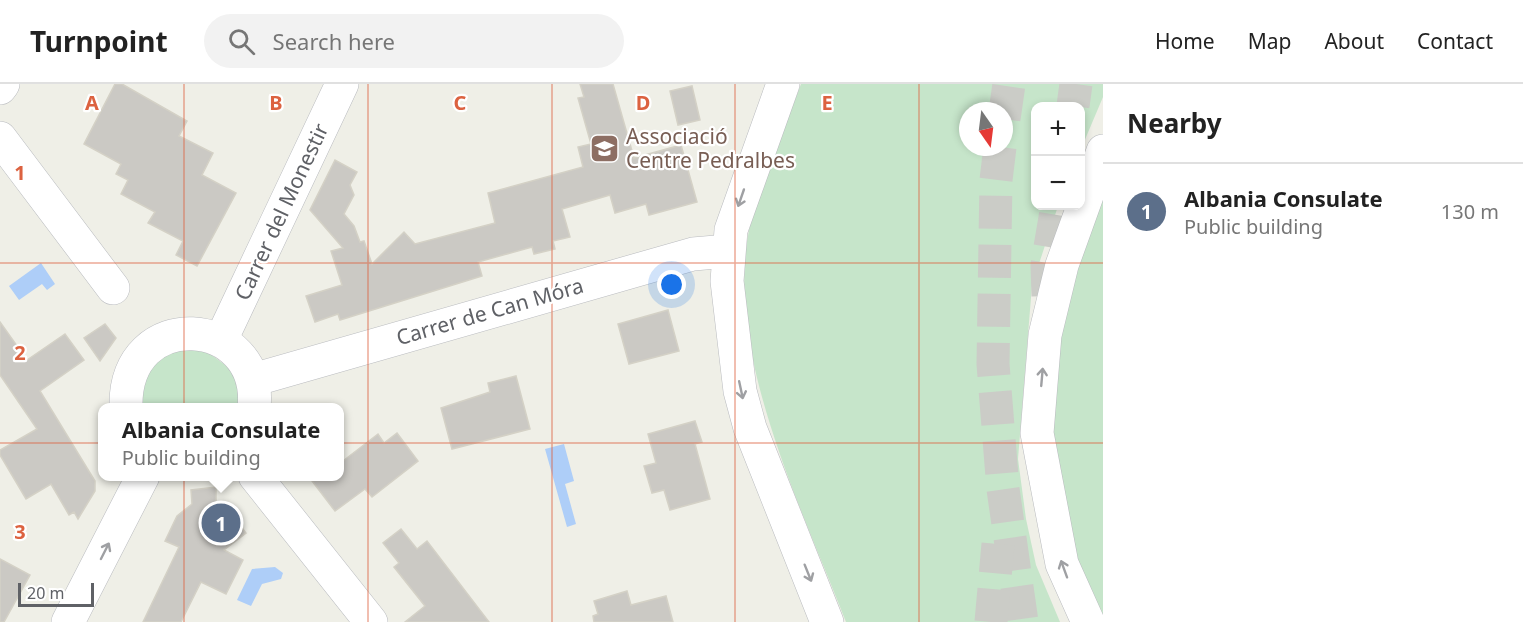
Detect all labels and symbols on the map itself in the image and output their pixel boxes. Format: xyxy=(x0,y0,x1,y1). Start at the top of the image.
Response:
text: A xyxy=(85,89,99,116)
text: B xyxy=(269,89,283,116)
text: C xyxy=(454,89,467,116)
text: D xyxy=(636,89,650,116)
text: E xyxy=(821,89,833,116)
north arrow xyxy=(959,102,1013,156)
street label: Carrer del Monestir xyxy=(228,118,334,304)
place label: Associació Centre Pedralbes xyxy=(626,122,795,174)
school or university icon: Associació Centre Pedralbes xyxy=(589,133,621,165)
text: 1 xyxy=(14,159,26,186)
one-way arrow xyxy=(735,188,746,207)
your location xyxy=(657,270,686,299)
street label: Carrer de Can Móra xyxy=(393,271,587,351)
text: 2 xyxy=(14,339,26,366)
one-way arrow xyxy=(1036,367,1047,387)
one-way arrow xyxy=(736,380,747,400)
pin: 1 xyxy=(202,500,240,546)
text: 3 xyxy=(14,518,26,545)
one-way arrow xyxy=(100,543,111,561)
one-way arrow xyxy=(1058,560,1069,578)
one-way arrow xyxy=(803,563,814,582)
scale bar xyxy=(18,580,94,608)

